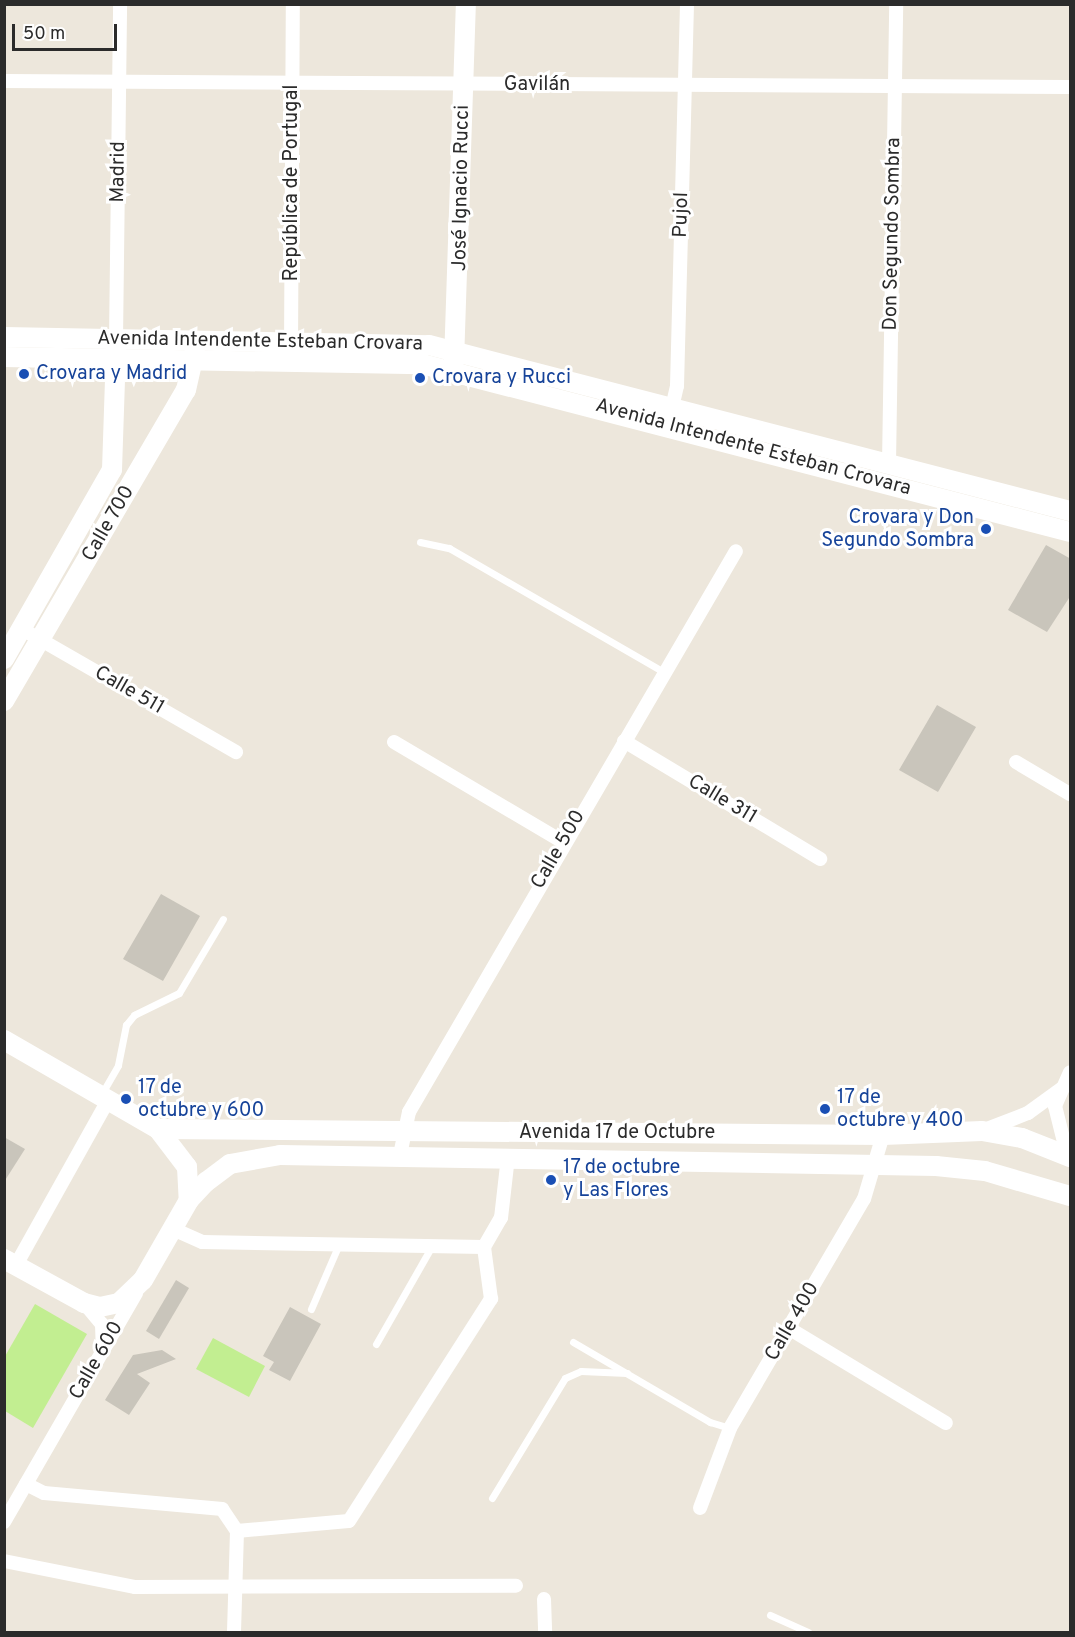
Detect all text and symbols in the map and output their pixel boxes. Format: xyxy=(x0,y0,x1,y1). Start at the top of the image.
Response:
scale bar xyxy=(15,12,120,50)
text: 50 m xyxy=(23,23,65,46)
street label: Gavilán xyxy=(504,73,570,97)
street label: República de Portugal xyxy=(280,85,304,281)
street label: José Ignacio Rucci xyxy=(449,105,475,271)
street label: Don Segundo Sombra xyxy=(879,137,907,331)
street label: Madrid xyxy=(106,141,132,203)
street label: Pujol xyxy=(669,192,695,238)
street label: Avenida Intendente Esteban Crovara xyxy=(97,327,423,357)
place label: Crovara y Madrid xyxy=(36,362,187,386)
place label: Crovara y Rucci xyxy=(432,366,571,390)
marker: Crovara y Madrid xyxy=(17,367,31,381)
marker: Crovara y Rucci xyxy=(413,371,427,385)
street label: Avenida Intendente Esteban Crovara xyxy=(592,394,914,502)
street label: Calle 700 xyxy=(77,481,141,567)
place label: Crovara y Don Segundo Sombra xyxy=(821,506,974,553)
marker: Crovara y Don Segundo Sombra xyxy=(979,522,993,536)
street label: Calle 511 xyxy=(90,661,168,721)
street label: Calle 311 xyxy=(683,770,761,830)
street label: Calle 500 xyxy=(527,806,591,894)
place label: 17 de octubre y 600 xyxy=(138,1076,264,1123)
place label: 17 de octubre y 400 xyxy=(837,1086,964,1133)
marker: 17 de octubre y 600 xyxy=(119,1092,133,1106)
marker: 17 de octubre y 400 xyxy=(818,1102,832,1116)
street label: Avenida 17 de Octubre xyxy=(518,1121,716,1145)
place label: 17 de octubre y Las Flores xyxy=(563,1156,681,1203)
marker: 17 de octubre y Las Flores xyxy=(544,1173,558,1187)
street label: Calle 400 xyxy=(761,1278,825,1366)
street label: Calle 600 xyxy=(65,1317,129,1405)

